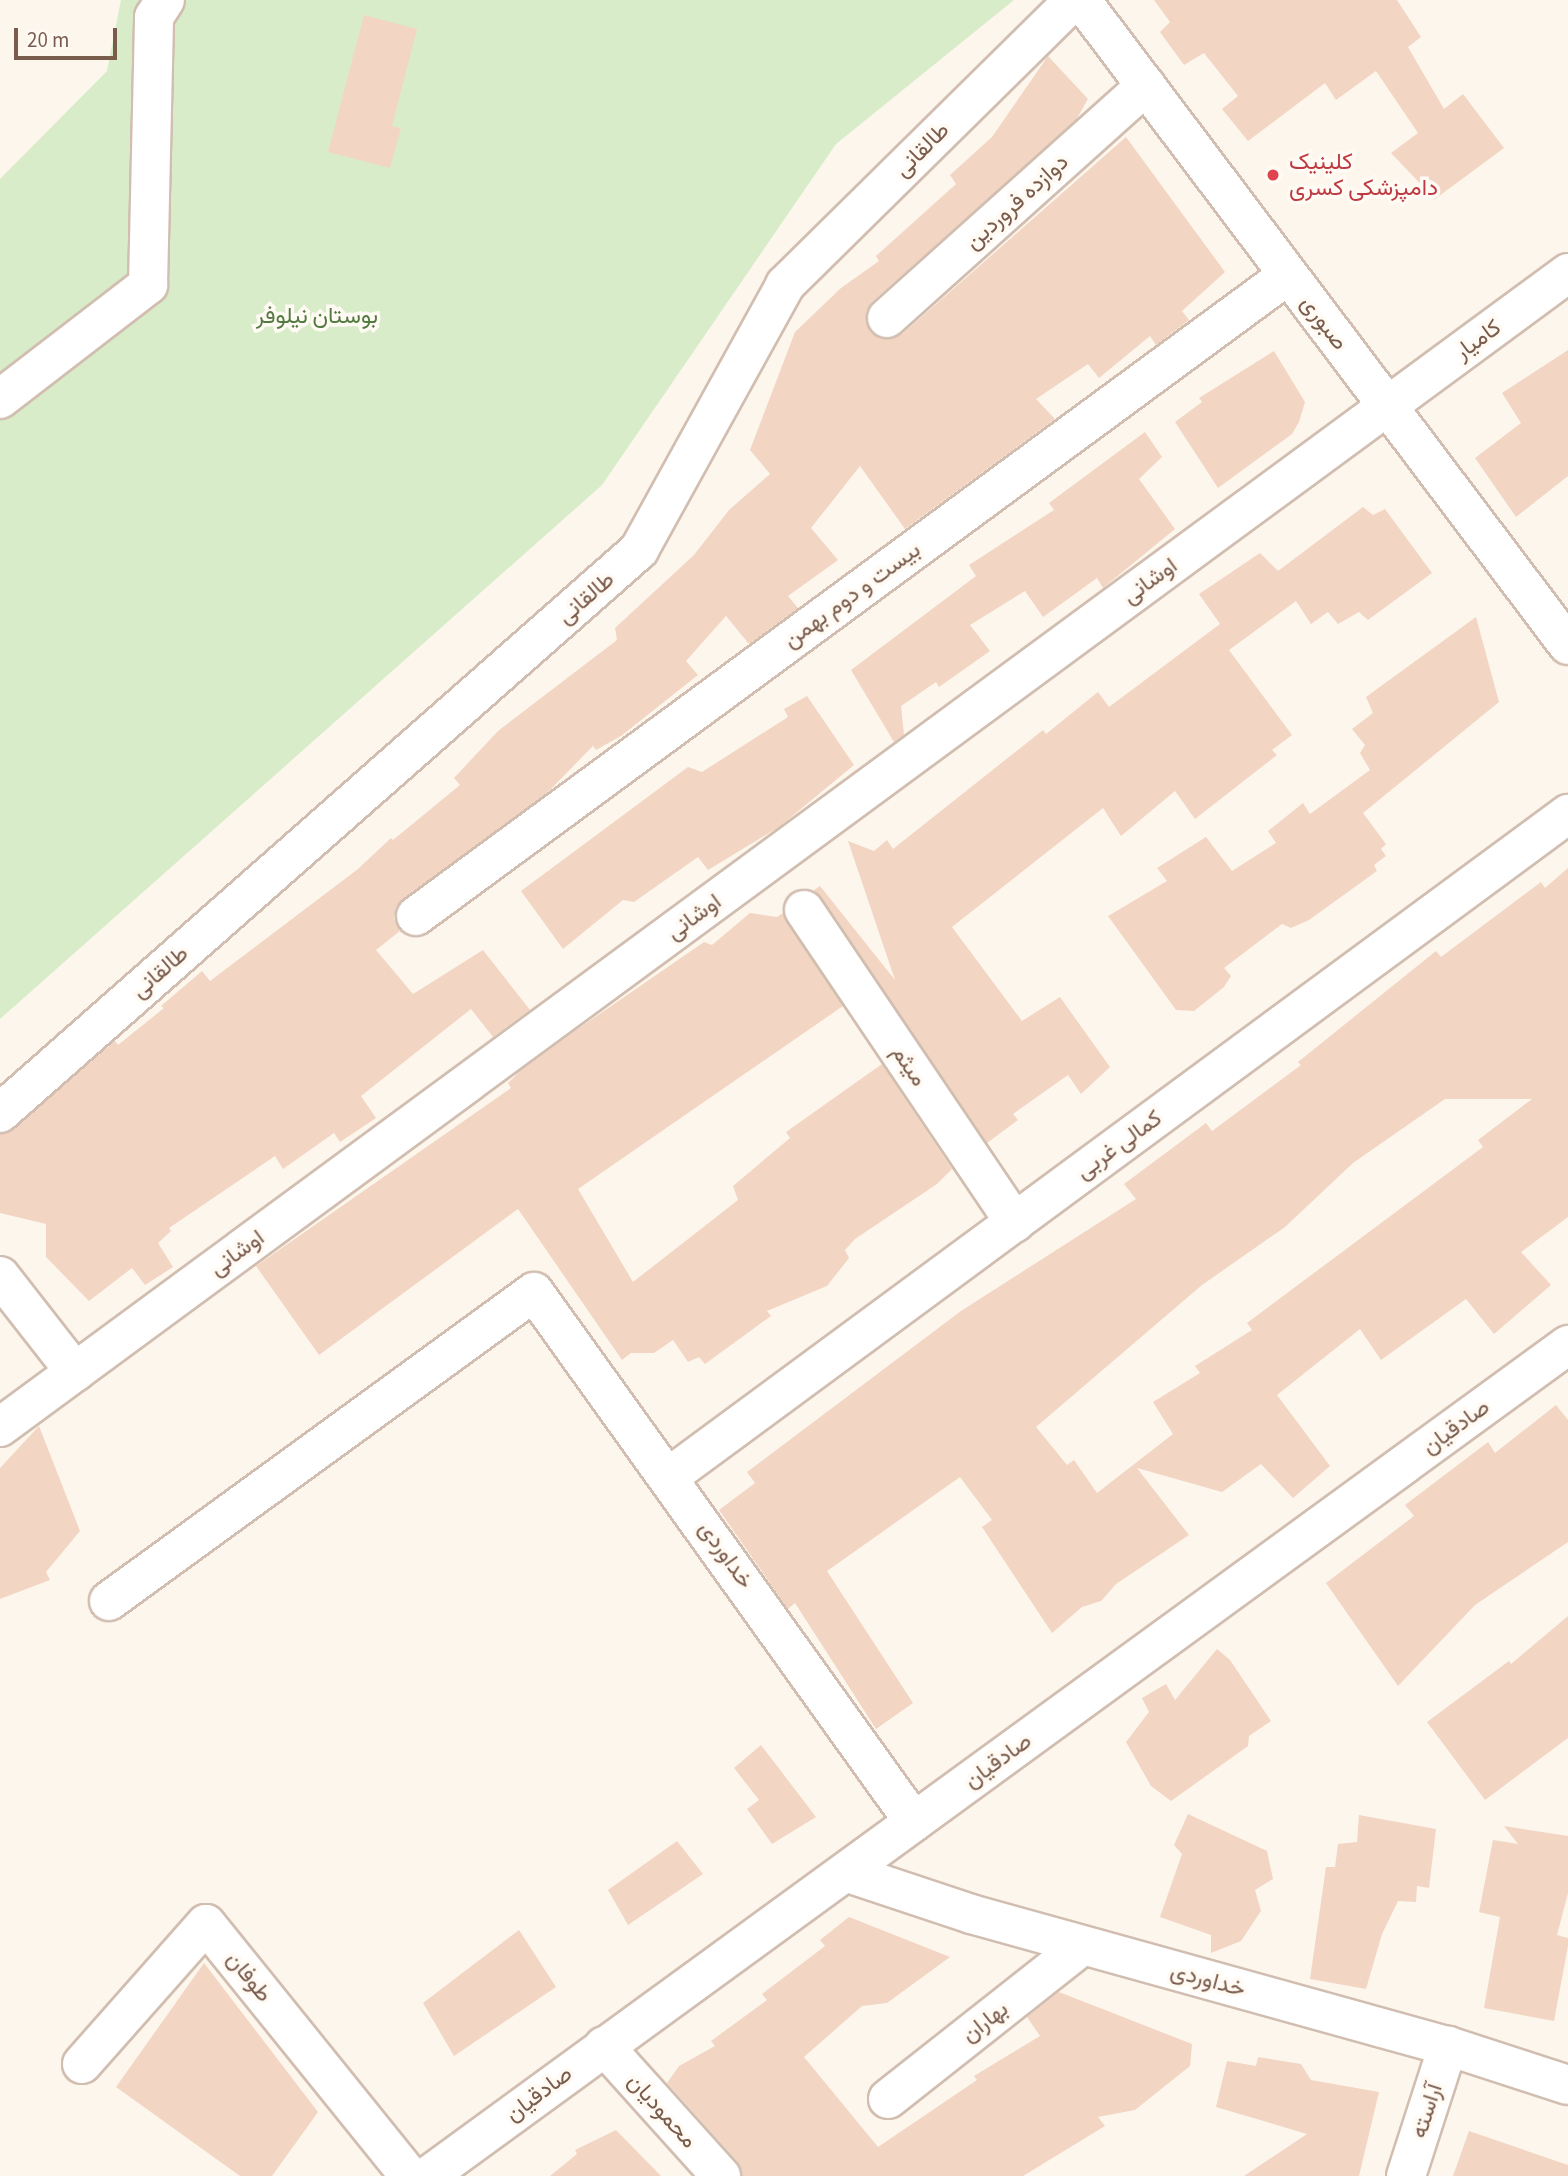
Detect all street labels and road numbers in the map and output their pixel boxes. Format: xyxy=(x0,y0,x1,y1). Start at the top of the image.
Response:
street label: طالقانی xyxy=(889,117,955,183)
street label: دوازده فروردین xyxy=(960,148,1074,256)
street label: صبوری xyxy=(1294,290,1354,356)
street label: کامیار xyxy=(1449,314,1507,366)
street label: بیست و دوم بهمن xyxy=(778,536,926,654)
street label: اوشانی xyxy=(1117,552,1183,610)
street label: طالقانی xyxy=(552,566,620,630)
street label: اوشانی xyxy=(661,888,727,946)
street label: طالقانی xyxy=(126,940,194,1004)
street label: میثم xyxy=(885,1040,933,1092)
street label: کمالی غربی xyxy=(1071,1105,1167,1185)
street label: اوشانی xyxy=(204,1224,270,1282)
street label: صادقیان xyxy=(1417,1393,1495,1461)
street label: خداوردی xyxy=(693,1516,759,1594)
street label: صادقیان xyxy=(959,1727,1037,1795)
street label: طوفان xyxy=(220,1946,278,2008)
street label: خداوردی xyxy=(1167,1957,1249,2003)
street label: بهاران xyxy=(956,1995,1014,2049)
street label: صادقیان xyxy=(500,2060,578,2128)
street label: محمودیان xyxy=(621,2068,703,2154)
street label: آراسته xyxy=(1405,2080,1449,2142)

